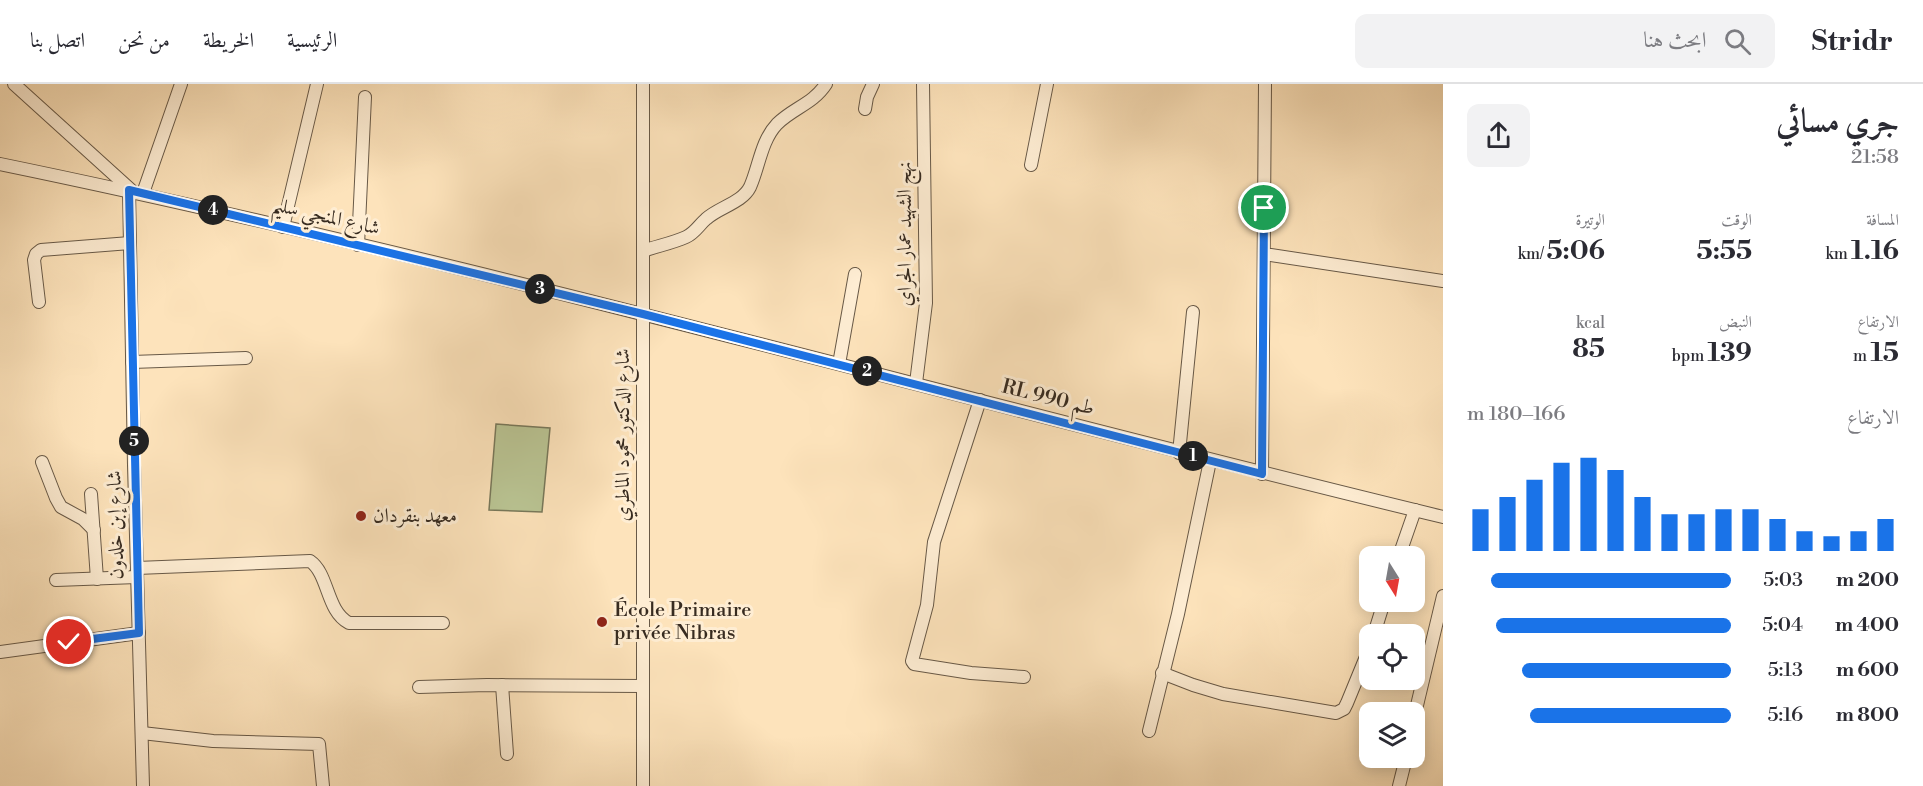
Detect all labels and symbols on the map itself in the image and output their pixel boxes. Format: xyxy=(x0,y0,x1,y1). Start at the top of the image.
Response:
street label: نهج الشهيد عمار الجراي xyxy=(893,162,922,306)
pin xyxy=(1238,182,1289,233)
street label: شارع المنجي سليم xyxy=(268,192,382,247)
pin: 4 xyxy=(198,195,228,225)
pin: 3 xyxy=(525,274,555,304)
street label: شارع الدكتور محمود الماطري xyxy=(611,348,640,522)
pin: 2 xyxy=(852,356,882,386)
street label: RL طم 990 xyxy=(998,374,1097,426)
pin: 5 xyxy=(119,426,149,456)
pin: 1 xyxy=(1178,441,1208,471)
street label: شارع إبن خلدون xyxy=(103,470,133,580)
place label: معهد بنقردان xyxy=(373,504,457,529)
marker: معهد بنقردان xyxy=(354,509,368,523)
north arrow xyxy=(1359,546,1425,612)
place label: École Primaire privée Nibras xyxy=(614,597,751,646)
marker: École Primaire privée Nibras xyxy=(595,615,609,629)
pin xyxy=(43,616,94,667)

